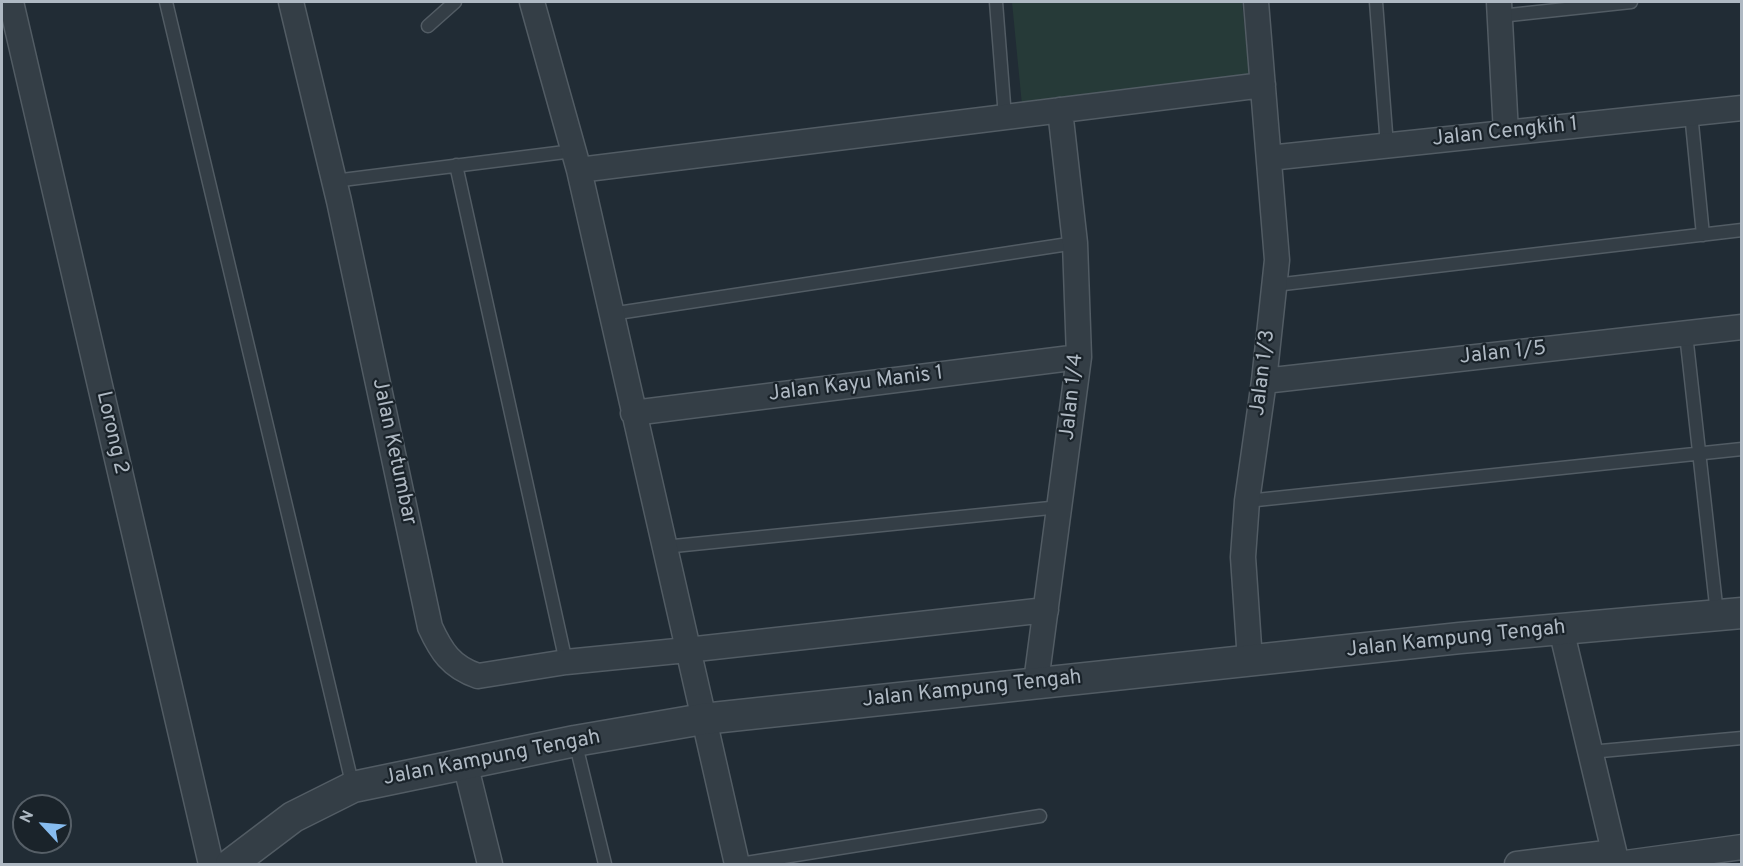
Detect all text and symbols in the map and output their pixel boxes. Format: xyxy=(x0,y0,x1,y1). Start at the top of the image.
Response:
street label: Jalan Cengkih 1 xyxy=(1431,113,1579,153)
street label: Jalan 1/3 xyxy=(1246,328,1282,418)
street label: Jalan 1/5 xyxy=(1458,337,1548,371)
street label: Jalan 1/4 xyxy=(1056,352,1090,442)
street label: Jalan Kayu Manis 1 xyxy=(767,362,945,408)
street label: Jalan Ketumbar xyxy=(365,376,421,528)
street label: Lorong 2 xyxy=(89,389,133,477)
street label: Jalan Kampung Tengah xyxy=(1345,616,1567,664)
street label: Jalan Kampung Tengah xyxy=(861,666,1083,714)
street label: Jalan Kampung Tengah xyxy=(381,726,603,792)
north arrow xyxy=(12,794,72,854)
text: N xyxy=(16,807,39,827)

